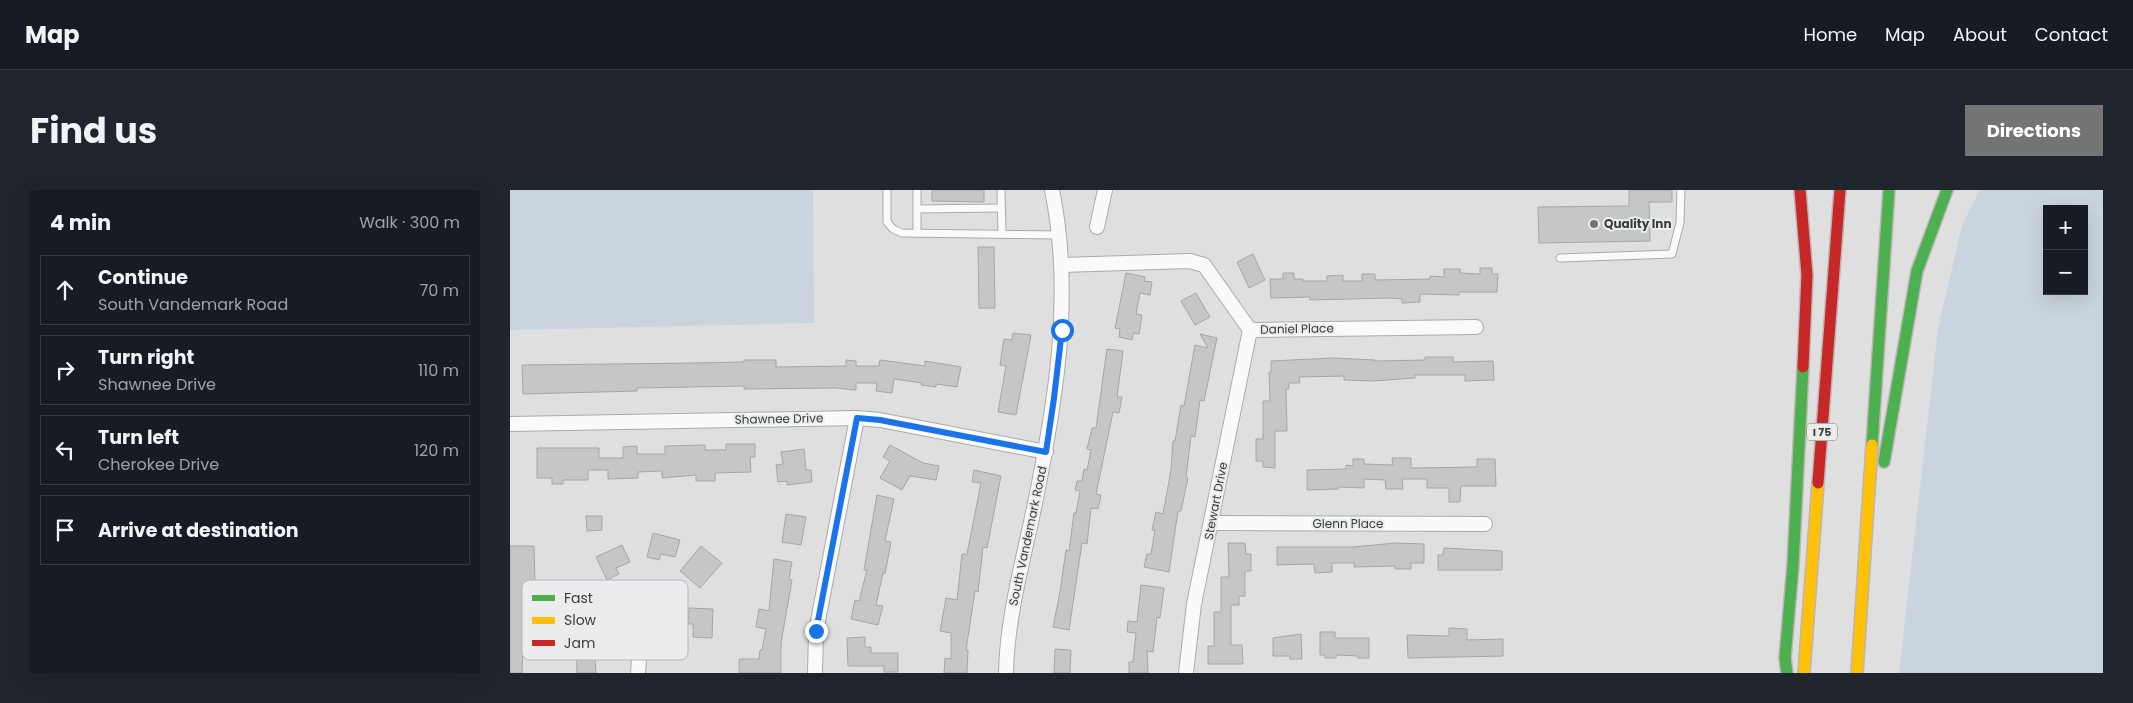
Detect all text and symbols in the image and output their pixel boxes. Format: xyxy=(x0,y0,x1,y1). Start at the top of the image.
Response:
text: Map xyxy=(25,18,80,51)
text: Home xyxy=(1803,22,1857,47)
text: Map xyxy=(1885,22,1925,47)
text: About xyxy=(1953,22,2007,47)
text: Contact xyxy=(2035,22,2108,47)
button: Directions xyxy=(1965,105,2103,156)
text: Find us xyxy=(30,106,157,155)
map controls xyxy=(2043,205,2088,295)
button: + xyxy=(2043,205,2088,250)
text: 4 min xyxy=(50,208,111,237)
text: Walk · 300 m xyxy=(359,211,460,234)
place label: Quality Inn xyxy=(1604,215,1672,232)
marker: Quality Inn xyxy=(1588,218,1600,230)
button: − xyxy=(2043,250,2088,295)
text: Continue xyxy=(98,264,188,291)
icon: ahead xyxy=(51,276,79,304)
text: 70 m xyxy=(419,279,459,302)
text: South Vandemark Road xyxy=(98,293,288,316)
route start xyxy=(1051,319,1074,342)
street label: Daniel Place xyxy=(1260,319,1334,338)
text: Turn right xyxy=(98,344,194,371)
icon: right xyxy=(51,356,79,384)
text: 110 m xyxy=(418,359,459,382)
text: Shawnee Drive xyxy=(98,373,216,396)
street label: Shawnee Drive xyxy=(735,409,823,428)
road number: I 75 xyxy=(1807,423,1837,440)
text: Turn left xyxy=(98,424,179,451)
icon: left xyxy=(51,436,79,464)
text: 120 m xyxy=(414,439,459,462)
text: Cherokee Drive xyxy=(98,453,219,476)
street label: Stewart Drive xyxy=(1200,461,1231,541)
street label: South Vandemark Road xyxy=(1004,464,1051,607)
street label: Glenn Place xyxy=(1312,515,1384,532)
icon: arrive xyxy=(51,516,79,544)
text: Arrive at destination xyxy=(98,517,299,544)
legend xyxy=(522,580,688,660)
text: Fast xyxy=(564,588,593,608)
text: Slow xyxy=(564,610,597,630)
route end xyxy=(805,620,828,643)
text: Jam xyxy=(564,633,595,653)

